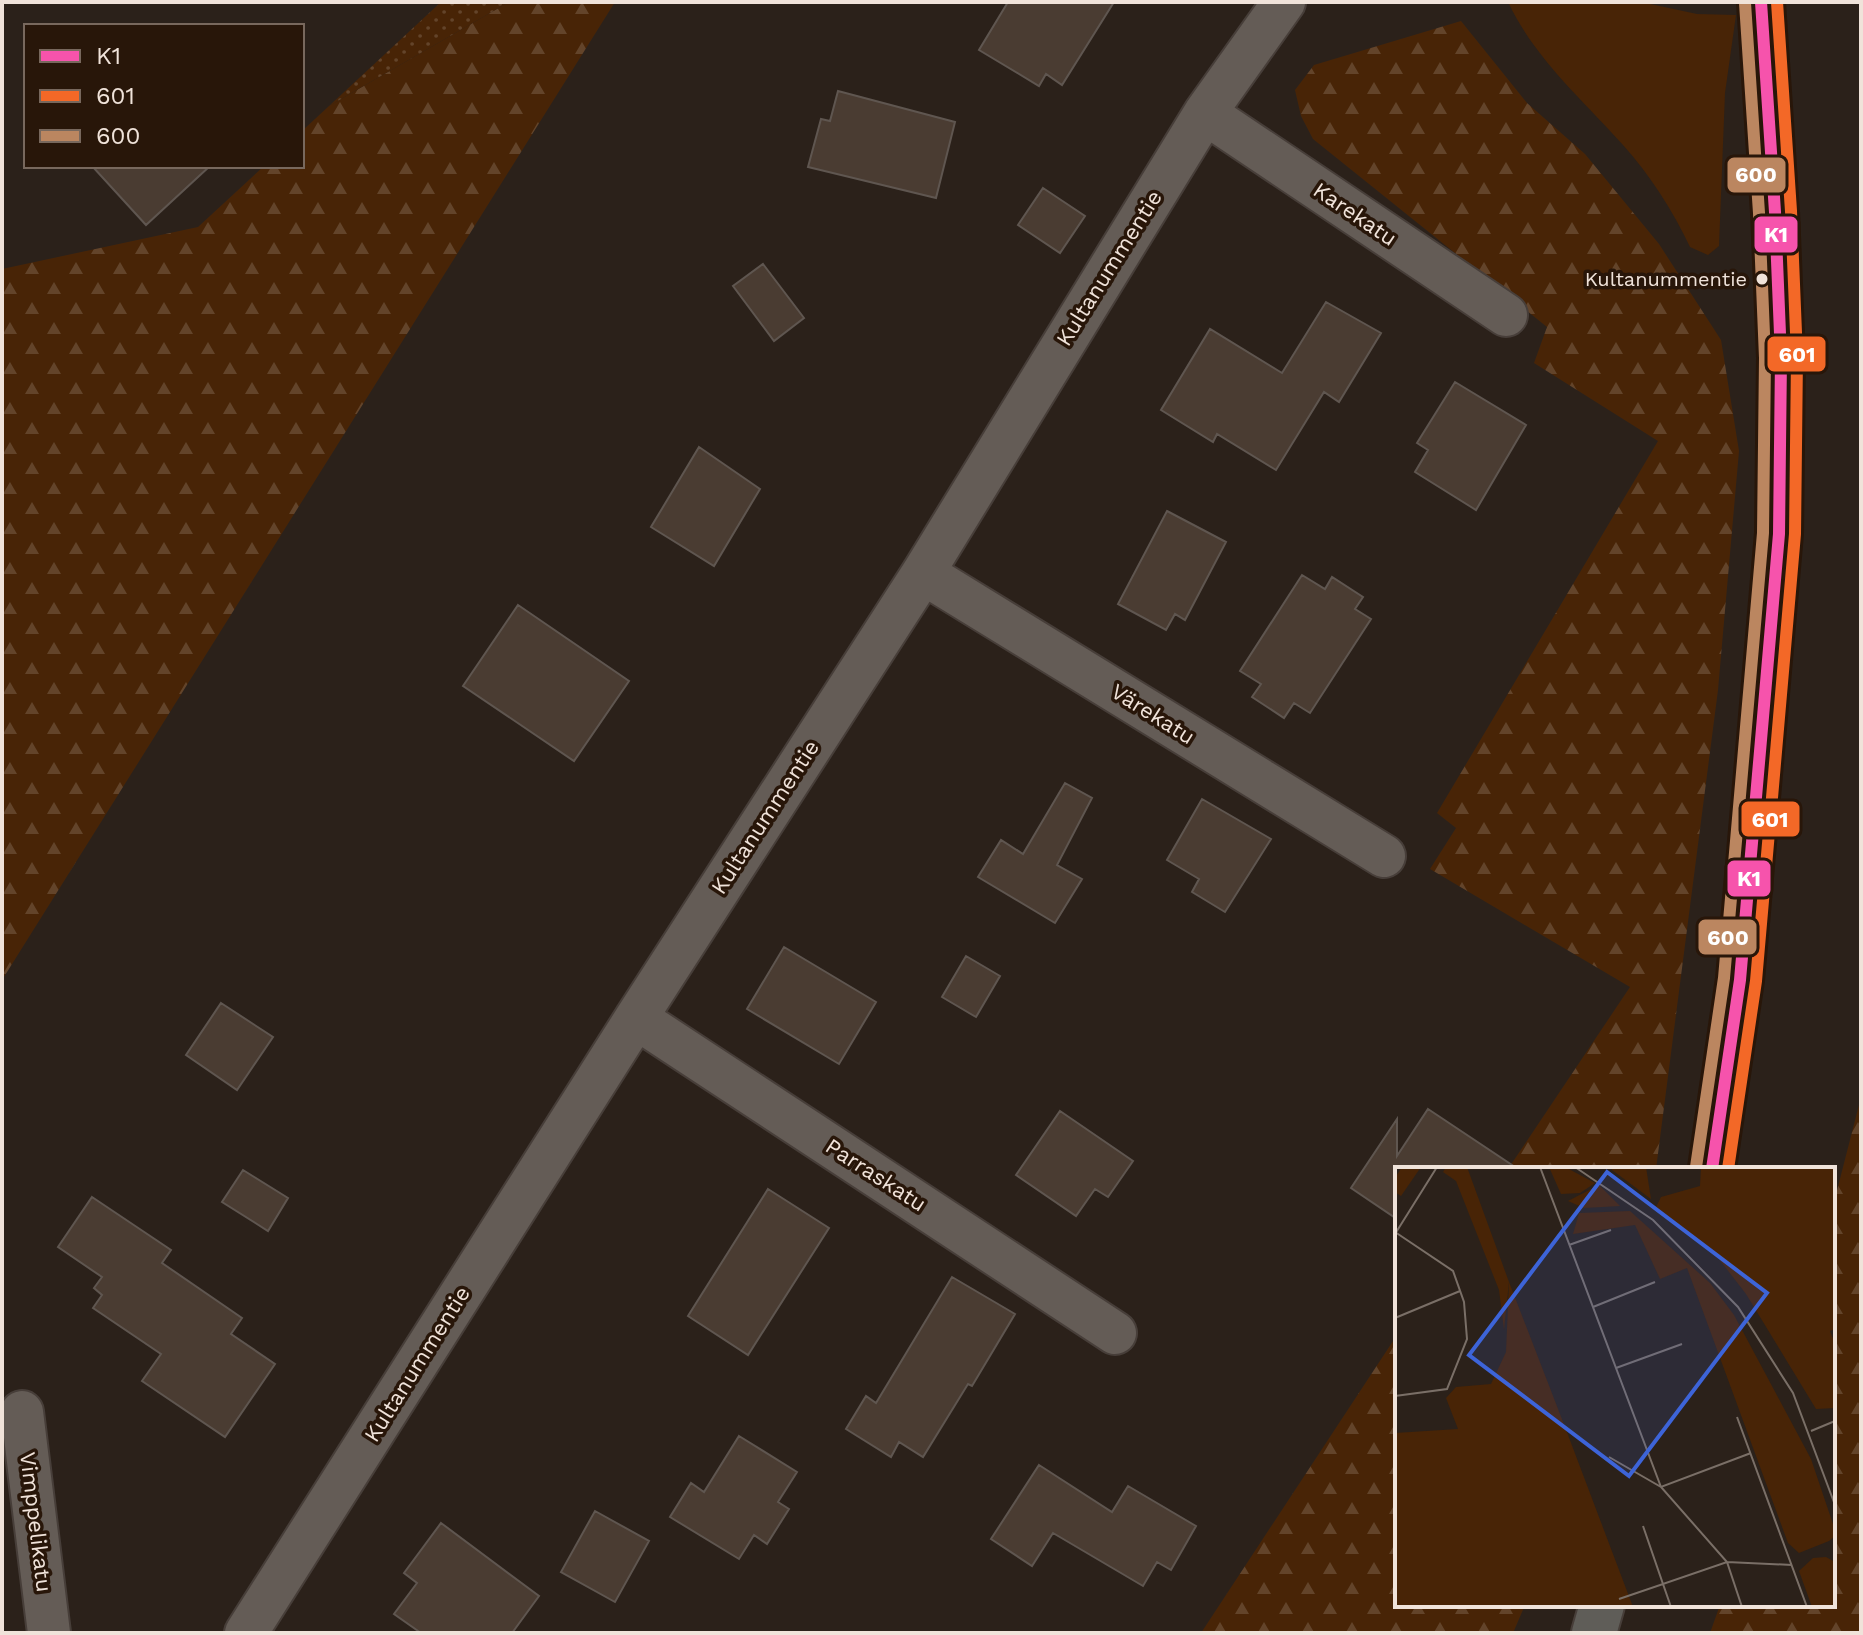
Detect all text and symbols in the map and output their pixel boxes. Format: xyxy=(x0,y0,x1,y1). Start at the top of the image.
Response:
legend xyxy=(24,24,304,168)
text: K1 xyxy=(96,42,121,70)
text: 601 xyxy=(96,82,135,110)
text: 600 xyxy=(96,122,140,150)
line badge: 600 xyxy=(1726,156,1787,194)
text: 600 xyxy=(1735,162,1777,187)
street label: Karekatu xyxy=(1309,177,1401,251)
street label: Kultanummentie xyxy=(1051,186,1167,350)
line badge: K1 xyxy=(1753,215,1799,254)
text: K1 xyxy=(1764,222,1788,247)
place label: Kultanummentie xyxy=(1585,267,1747,291)
marker: Kultanummentie xyxy=(1754,271,1770,287)
line badge: 601 xyxy=(1766,335,1827,373)
text: 601 xyxy=(1778,342,1816,367)
street label: Värekatu xyxy=(1107,679,1199,749)
street label: Kultanummentie xyxy=(706,735,824,899)
line badge: 601 xyxy=(1740,800,1801,838)
text: 601 xyxy=(1751,807,1789,832)
line badge: K1 xyxy=(1726,859,1772,898)
text: K1 xyxy=(1737,866,1761,891)
line badge: 600 xyxy=(1697,918,1758,956)
text: 600 xyxy=(1707,925,1749,950)
street label: Parraskatu xyxy=(821,1133,931,1217)
inset map xyxy=(1395,1167,1835,1607)
street label: Kultanummentie xyxy=(359,1282,475,1446)
street label: Vimppelikatu xyxy=(15,1451,57,1593)

